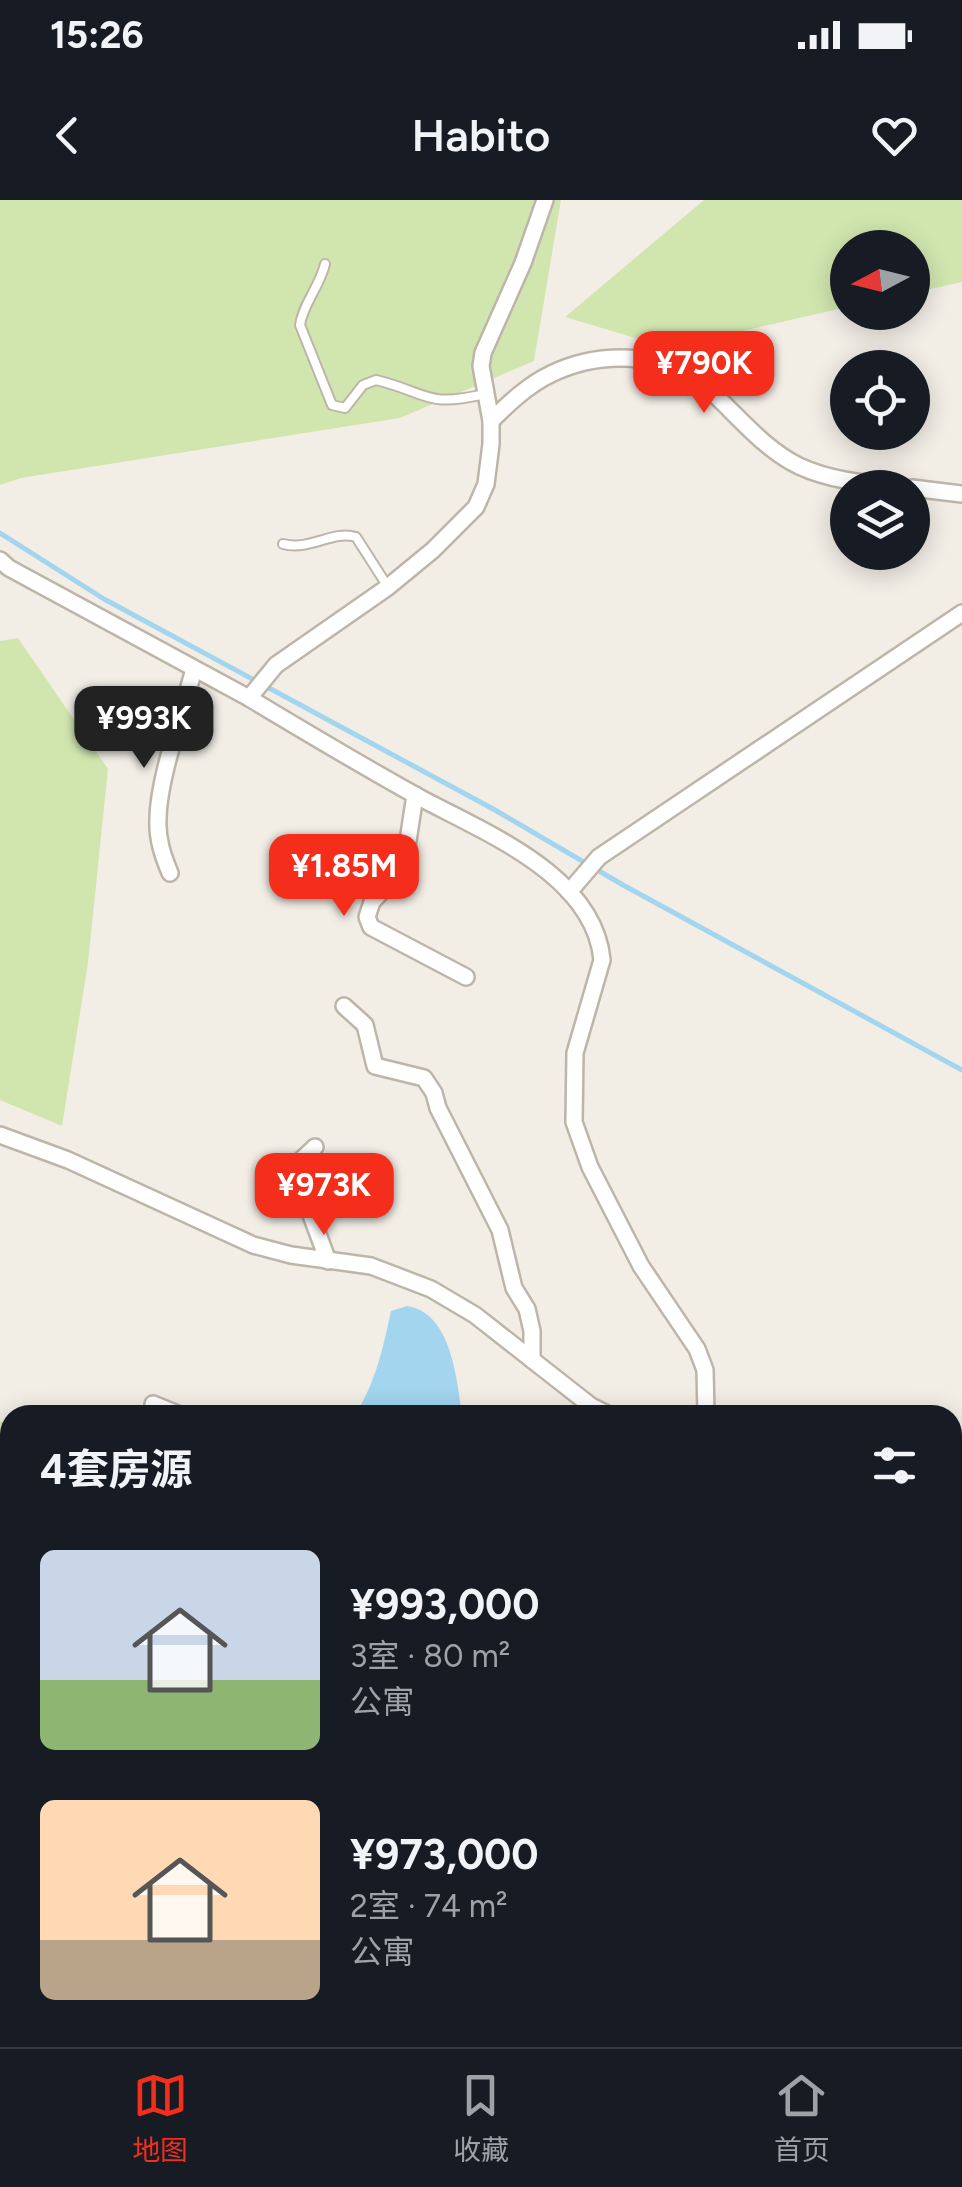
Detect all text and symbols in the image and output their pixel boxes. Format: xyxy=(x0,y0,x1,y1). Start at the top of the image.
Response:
text: 15:26 xyxy=(50,12,144,58)
icon: back xyxy=(40,108,95,163)
text: Habito xyxy=(412,108,550,162)
icon: heart xyxy=(867,108,922,163)
north arrow xyxy=(830,230,930,330)
map controls xyxy=(830,230,930,570)
pin: ¥790K xyxy=(634,331,774,416)
text: ¥790K xyxy=(655,344,753,382)
button: locate xyxy=(830,350,930,450)
button: layers xyxy=(830,470,930,570)
pin: ¥993K xyxy=(74,686,214,771)
text: ¥993K xyxy=(96,699,192,737)
pin: ¥1.85M xyxy=(263,834,425,919)
text: ¥1.85M xyxy=(291,847,397,885)
pin: ¥973K xyxy=(254,1153,394,1238)
text: ¥973K xyxy=(277,1166,371,1204)
icon: filters xyxy=(867,1438,922,1493)
text: 4套房源 xyxy=(40,1444,193,1495)
text: ¥993,000 xyxy=(350,1579,540,1630)
icon: home xyxy=(120,1590,240,1710)
text: 3室 · 80 m² xyxy=(350,1637,510,1675)
text: 公寓 xyxy=(350,1683,414,1721)
text: ¥973,000 xyxy=(350,1829,539,1880)
icon: home xyxy=(120,1840,240,1960)
text: 2室 · 74 m² xyxy=(350,1887,508,1925)
text: 公寓 xyxy=(350,1933,414,1971)
tab: 地图 xyxy=(132,2068,188,2168)
tab: 收藏 xyxy=(453,2068,509,2168)
tab: 首页 xyxy=(774,2068,830,2168)

